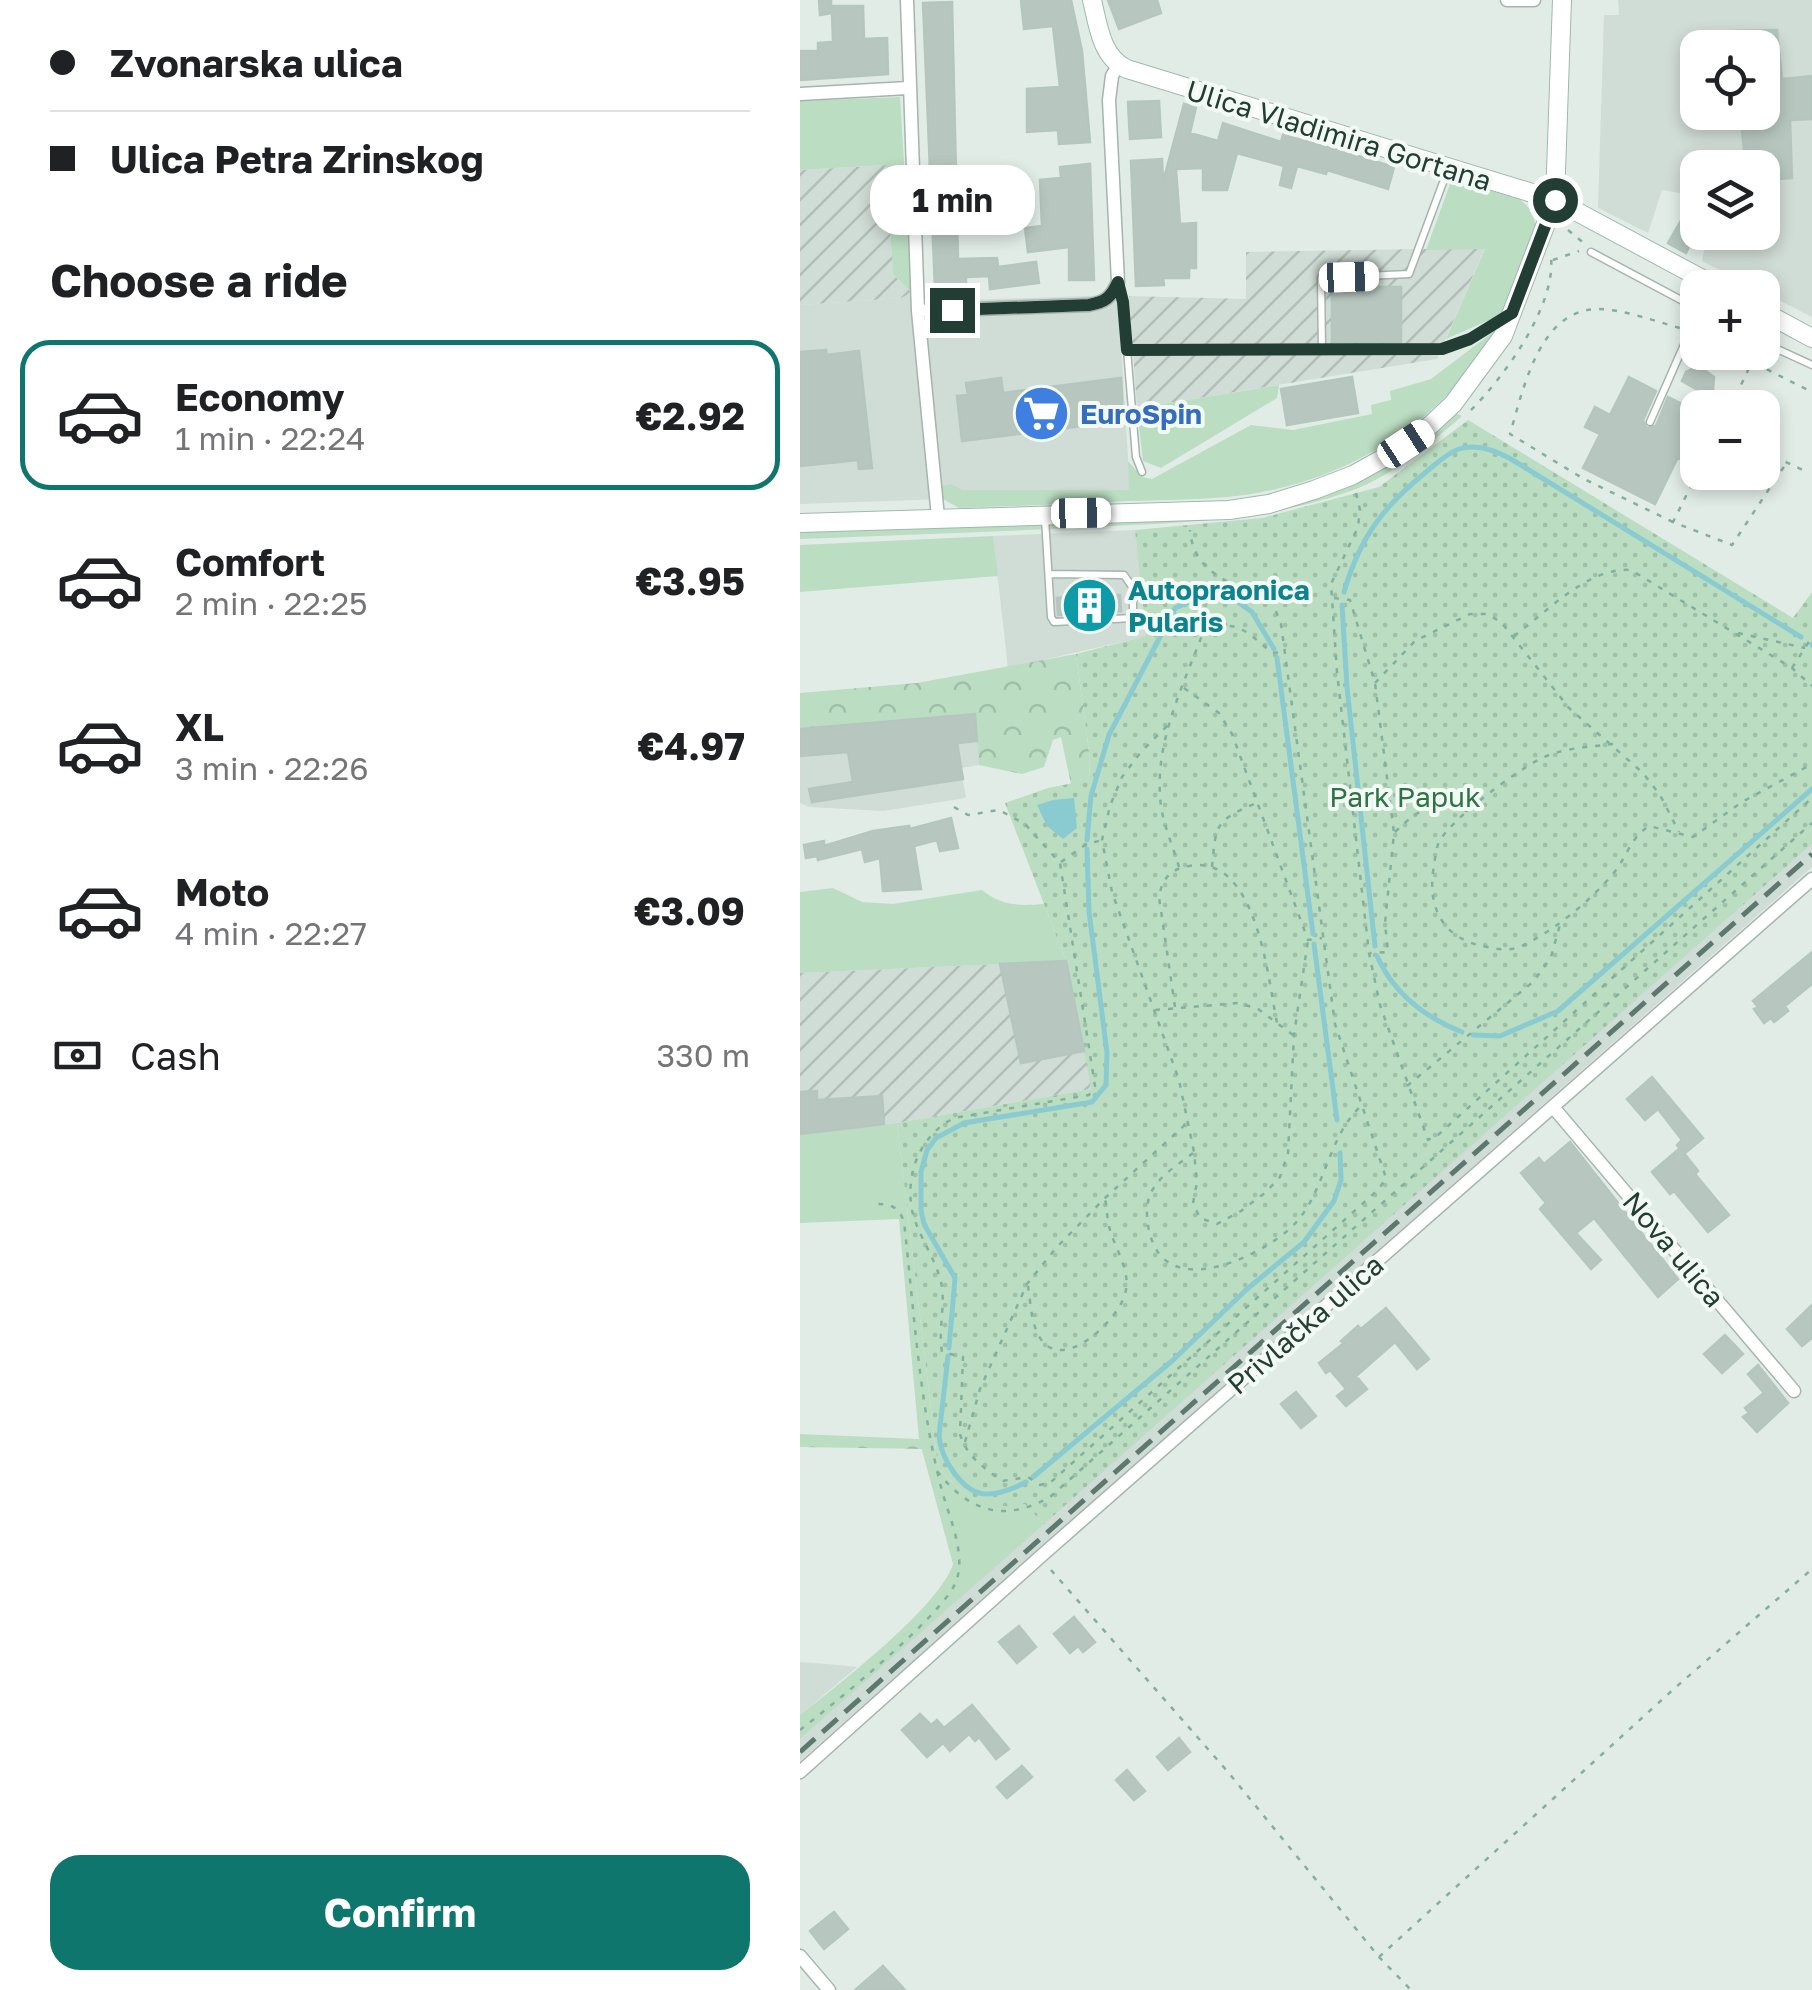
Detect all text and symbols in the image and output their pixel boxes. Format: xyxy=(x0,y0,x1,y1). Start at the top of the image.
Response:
map controls xyxy=(1680,30,1780,490)
button: locate xyxy=(1680,30,1780,130)
text: Zvonarska ulica xyxy=(110,40,403,85)
street label: Ulica Vladimira Gortana xyxy=(1183,73,1495,197)
text: Ulica Petra Zrinskog xyxy=(110,136,484,181)
button: layers xyxy=(1680,150,1780,250)
callout: 1 min xyxy=(870,165,1034,235)
route start xyxy=(1533,178,1578,223)
text: 1 min xyxy=(912,181,993,219)
text: Choose a ride xyxy=(50,253,348,307)
car xyxy=(1318,261,1380,293)
button: + xyxy=(1680,270,1780,370)
route end xyxy=(930,288,975,333)
icon: car xyxy=(55,370,145,460)
text: Economy xyxy=(175,374,344,419)
supermarket icon: EuroSpin xyxy=(1011,383,1071,443)
button: − xyxy=(1680,390,1780,490)
text: €2.92 xyxy=(636,393,745,438)
place label: EuroSpin xyxy=(1080,397,1202,430)
car xyxy=(1373,415,1439,473)
text: 1 min · 22:24 xyxy=(175,419,366,457)
car xyxy=(1051,497,1111,529)
icon: car xyxy=(55,535,145,625)
text: Comfort xyxy=(175,539,325,584)
text: €3.95 xyxy=(636,558,745,603)
place label: Autopraonica Pularis xyxy=(1128,573,1310,638)
building icon: Autopraonica Pularis xyxy=(1059,575,1119,635)
text: 2 min · 22:25 xyxy=(175,584,368,622)
icon: car xyxy=(55,700,145,790)
text: XL xyxy=(175,704,224,749)
text: €4.97 xyxy=(637,723,745,768)
text: 3 min · 22:26 xyxy=(175,749,369,787)
park label: Park Papuk xyxy=(1329,780,1481,813)
icon: car xyxy=(55,865,145,955)
text: Moto xyxy=(175,869,269,914)
text: €3.09 xyxy=(634,888,745,933)
text: 4 min · 22:27 xyxy=(175,914,367,952)
icon: cash xyxy=(50,1028,105,1083)
text: Cash xyxy=(130,1033,221,1078)
text: 330 m xyxy=(656,1036,750,1074)
street label: Nova ulica xyxy=(1616,1185,1732,1313)
street label: Privlačka ulica xyxy=(1220,1247,1390,1401)
button: Confirm xyxy=(50,1855,750,1970)

